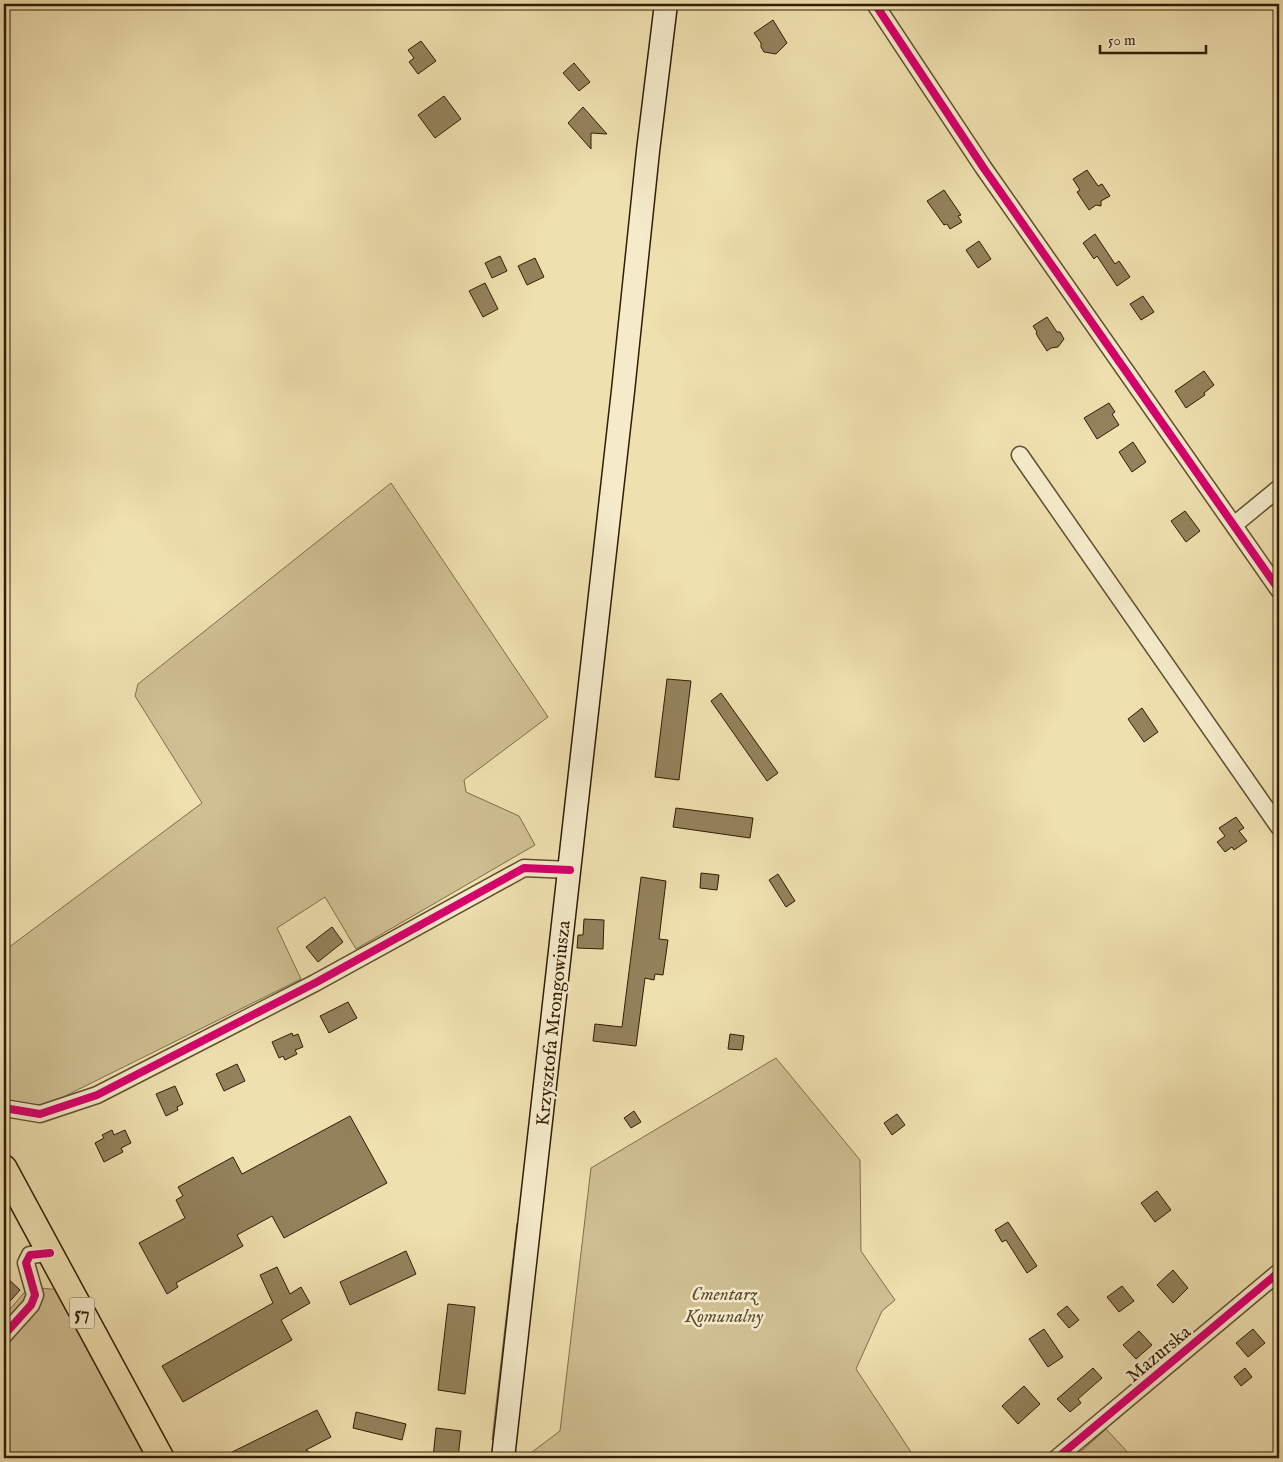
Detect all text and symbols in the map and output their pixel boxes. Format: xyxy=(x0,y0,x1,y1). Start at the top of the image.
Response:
scale bar xyxy=(1100,22,1207,54)
text: 50 m xyxy=(1108,31,1136,50)
street label: Krzysztofa Mrongowiusza xyxy=(531,918,577,1127)
park label: Cmentarz Komunalny xyxy=(684,1283,764,1329)
road number: 57 xyxy=(70,1298,94,1329)
street label: Mazurska xyxy=(1122,1320,1197,1388)

